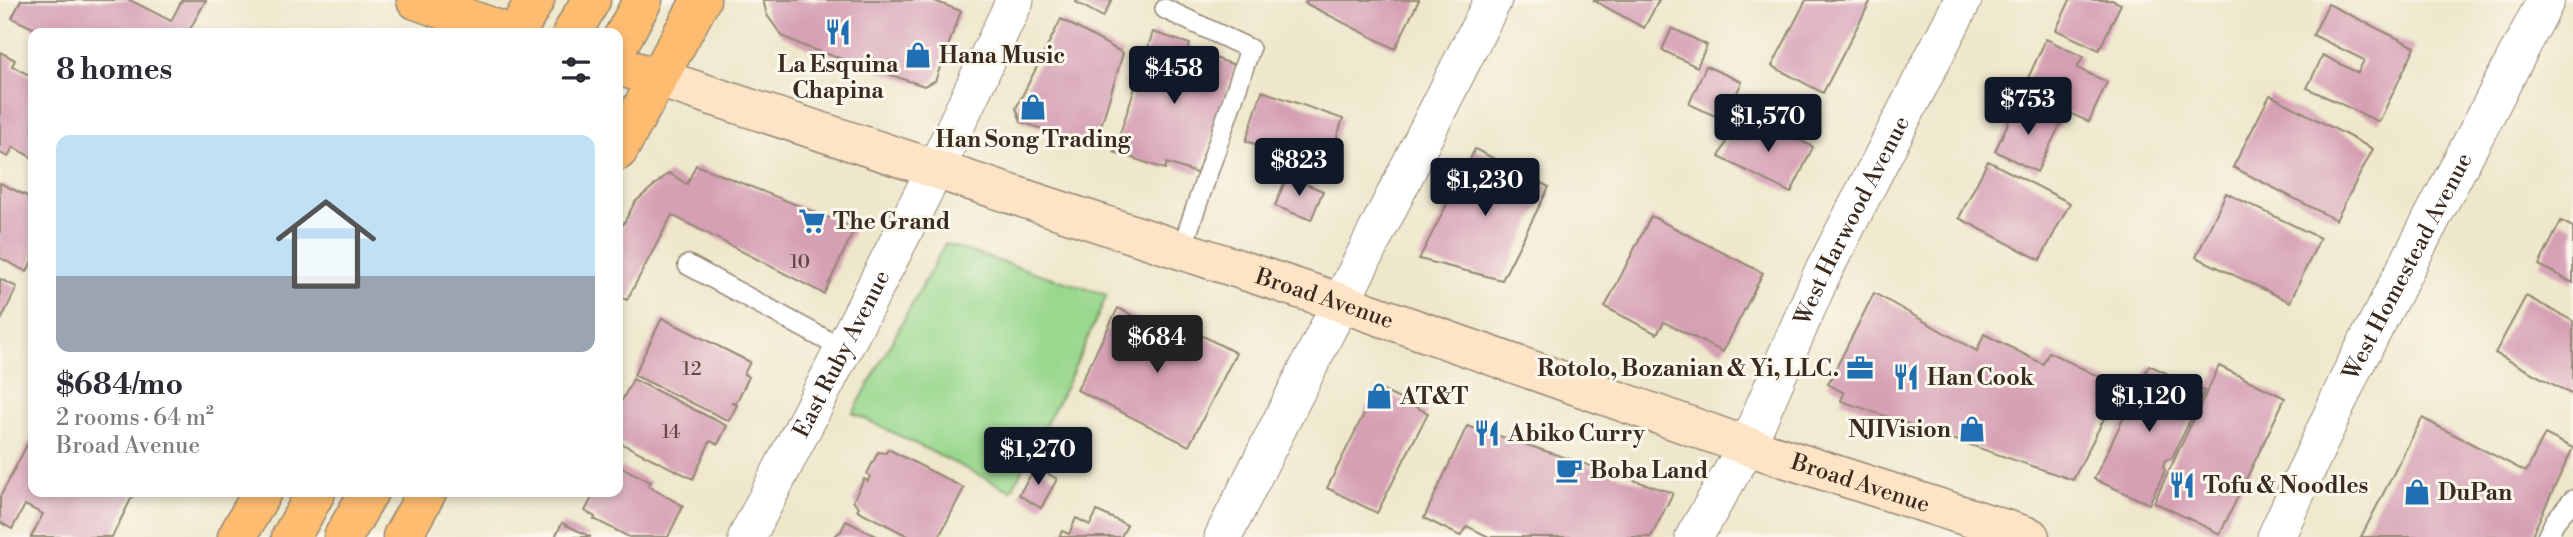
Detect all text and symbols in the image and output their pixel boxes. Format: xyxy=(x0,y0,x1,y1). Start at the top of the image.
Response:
restaurant icon: La Esquina Chapina xyxy=(823,17,853,47)
shop icon: Hana Music xyxy=(903,40,933,70)
place label: Hana Music xyxy=(939,42,1065,70)
pin: $458 xyxy=(1133,46,1215,106)
text: 8 homes xyxy=(56,51,172,89)
icon: filters xyxy=(557,51,595,89)
place label: La Esquina Chapina xyxy=(778,51,899,105)
text: $458 xyxy=(1145,55,1203,83)
pin: $753 xyxy=(1987,78,2069,137)
text: $753 xyxy=(2001,86,2055,114)
shop icon: Han Song Trading xyxy=(1018,92,1048,122)
pin: $1,570 xyxy=(1711,94,1825,154)
text: $1,570 xyxy=(1730,103,1806,131)
street label: West Harwood Avenue xyxy=(1788,111,1916,330)
place label: Han Song Trading xyxy=(935,126,1132,154)
pin: $823 xyxy=(1258,138,1340,198)
text: $823 xyxy=(1271,147,1327,175)
street label: West Homestead Avenue xyxy=(2336,148,2479,386)
pin: $1,230 xyxy=(1428,158,1542,218)
text: $1,230 xyxy=(1446,167,1524,195)
icon: home xyxy=(263,181,389,307)
supermarket icon: The Grand xyxy=(797,206,827,236)
place label: The Grand xyxy=(833,208,951,236)
house number: 10 xyxy=(790,250,810,274)
street label: Broad Avenue xyxy=(1251,262,1397,335)
street label: East Ruby Avenue xyxy=(787,266,896,443)
pin: $684 xyxy=(1116,316,1198,375)
text: $684 xyxy=(1128,324,1186,352)
office icon: Rotolo, Bozanian & Yi, LLC. xyxy=(1845,353,1875,383)
place label: Rotolo, Bozanian & Yi, LLC. xyxy=(1537,355,1839,383)
house number: 12 xyxy=(682,357,702,381)
restaurant icon: Han Cook xyxy=(1891,362,1921,392)
place label: Han Cook xyxy=(1927,364,2035,392)
text: $684/mo xyxy=(56,366,183,404)
pin: $1,120 xyxy=(2092,374,2206,434)
shop icon: AT&T xyxy=(1364,381,1394,411)
place label: AT&T xyxy=(1399,383,1469,411)
text: $1,120 xyxy=(2112,383,2186,411)
text: 2 rooms · 64 m² xyxy=(56,404,214,432)
shop icon: NJIVision xyxy=(1957,414,1987,444)
place label: NJIVision xyxy=(1848,416,1951,444)
restaurant icon: Abiko Curry xyxy=(1472,418,1502,448)
house number: 14 xyxy=(662,420,680,444)
place label: Abiko Curry xyxy=(1507,420,1645,448)
pin: $1,270 xyxy=(981,428,1095,487)
text: Broad Avenue xyxy=(56,432,200,460)
text: $1,270 xyxy=(1000,436,1076,464)
street label: Broad Avenue xyxy=(1787,448,1933,519)
cafe icon: Boba Land xyxy=(1554,455,1584,485)
place label: Boba Land xyxy=(1590,457,1709,485)
restaurant icon: Tofu & Noodles xyxy=(2167,470,2197,500)
place label: Tofu & Noodles xyxy=(2203,472,2369,500)
shop icon: DuPan xyxy=(2402,477,2432,507)
place label: DuPan xyxy=(2438,479,2512,507)

